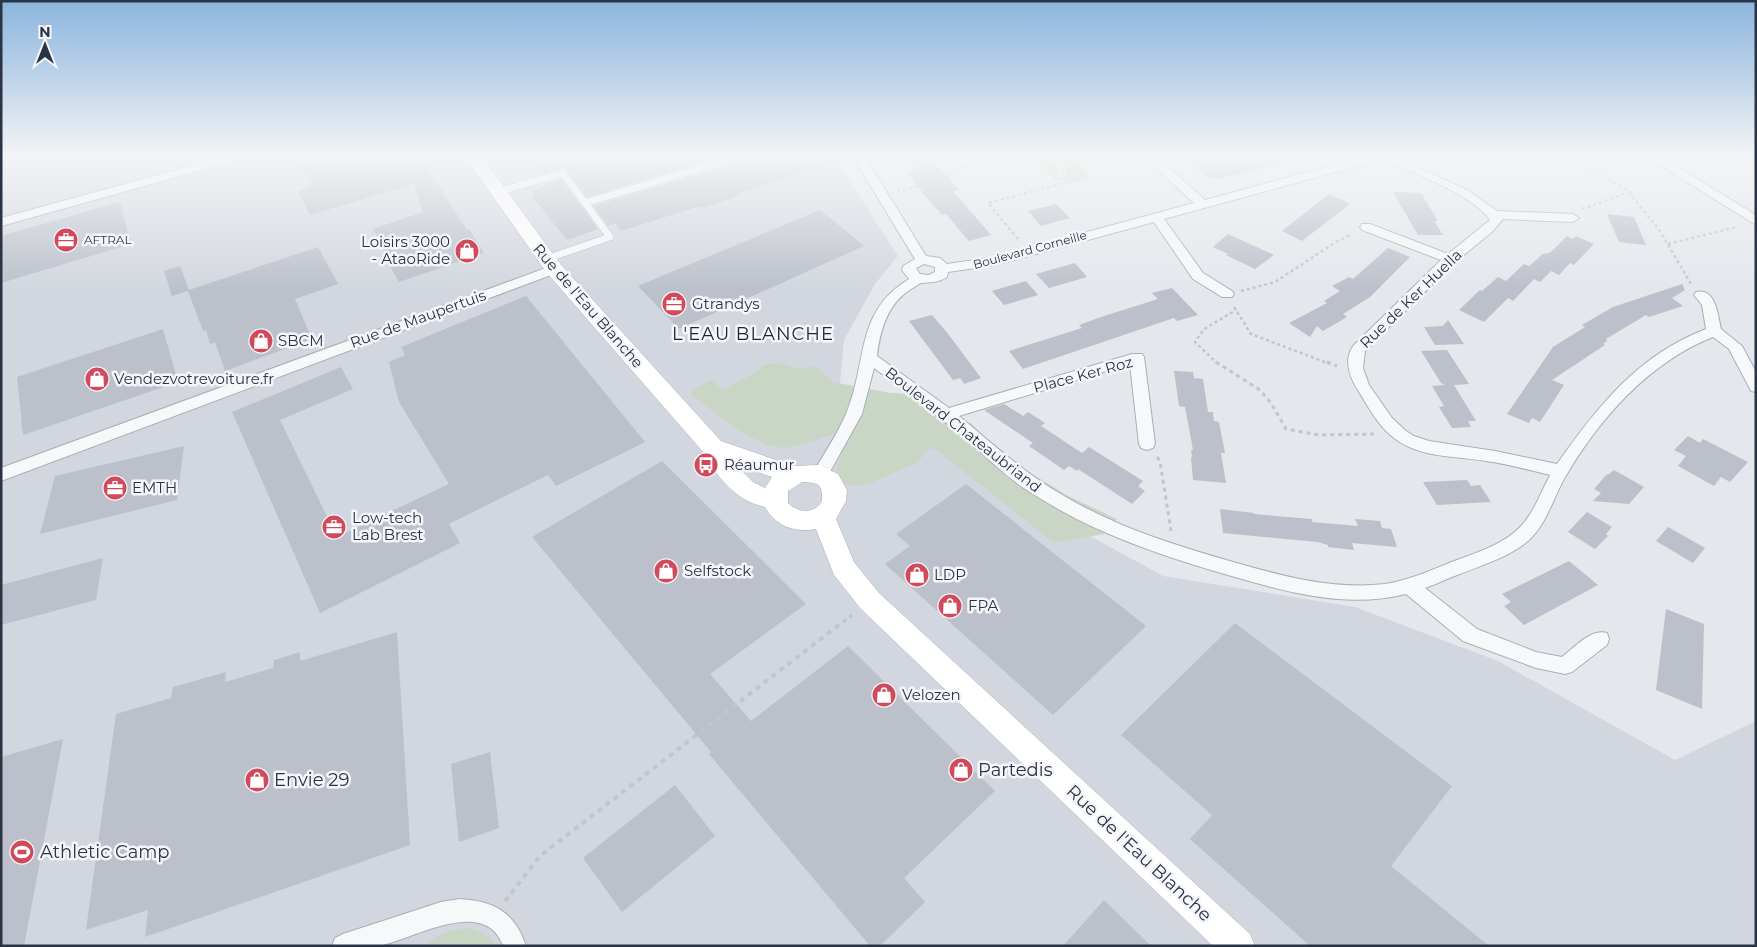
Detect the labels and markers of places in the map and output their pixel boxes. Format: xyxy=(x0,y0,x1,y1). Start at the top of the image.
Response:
office icon: AFTRAL xyxy=(53,227,79,253)
place label: AFTRAL xyxy=(84,232,132,247)
place label: Loisirs 3000 - AtaoRide xyxy=(361,232,450,268)
shop icon: Loisirs 3000 - AtaoRide xyxy=(454,238,480,264)
office icon: Gtrandys xyxy=(661,291,687,317)
place label: Gtrandys xyxy=(692,294,760,313)
shop icon: SBCM xyxy=(248,328,274,354)
place label: SBCM xyxy=(278,331,324,350)
shop icon: Vendezvotrevoiture.fr xyxy=(84,366,110,392)
place label: Vendezvotrevoiture.fr xyxy=(114,369,274,388)
bus stop icon: Réaumur xyxy=(693,452,719,478)
place label: Réaumur xyxy=(724,455,795,474)
office icon: EMTH xyxy=(102,475,128,501)
place label: EMTH xyxy=(132,478,177,497)
place label: Low-tech Lab Brest xyxy=(352,508,423,544)
office icon: Low-tech Lab Brest xyxy=(321,514,347,540)
shop icon: Selfstock xyxy=(653,558,679,584)
place label: Selfstock xyxy=(684,561,751,580)
shop icon: LDP xyxy=(904,562,930,588)
place label: LDP xyxy=(934,565,966,584)
shop icon: FPA xyxy=(937,593,963,619)
place label: FPA xyxy=(968,596,999,615)
shop icon: Velozen xyxy=(871,682,897,708)
place label: Velozen xyxy=(902,685,961,704)
shop icon: Partedis xyxy=(948,757,974,783)
place label: Partedis xyxy=(978,759,1053,781)
shop icon: Envie 29 xyxy=(244,767,270,793)
place label: Envie 29 xyxy=(274,769,349,791)
sports icon: Athletic Camp xyxy=(9,839,35,865)
place label: Athletic Camp xyxy=(40,841,170,863)

